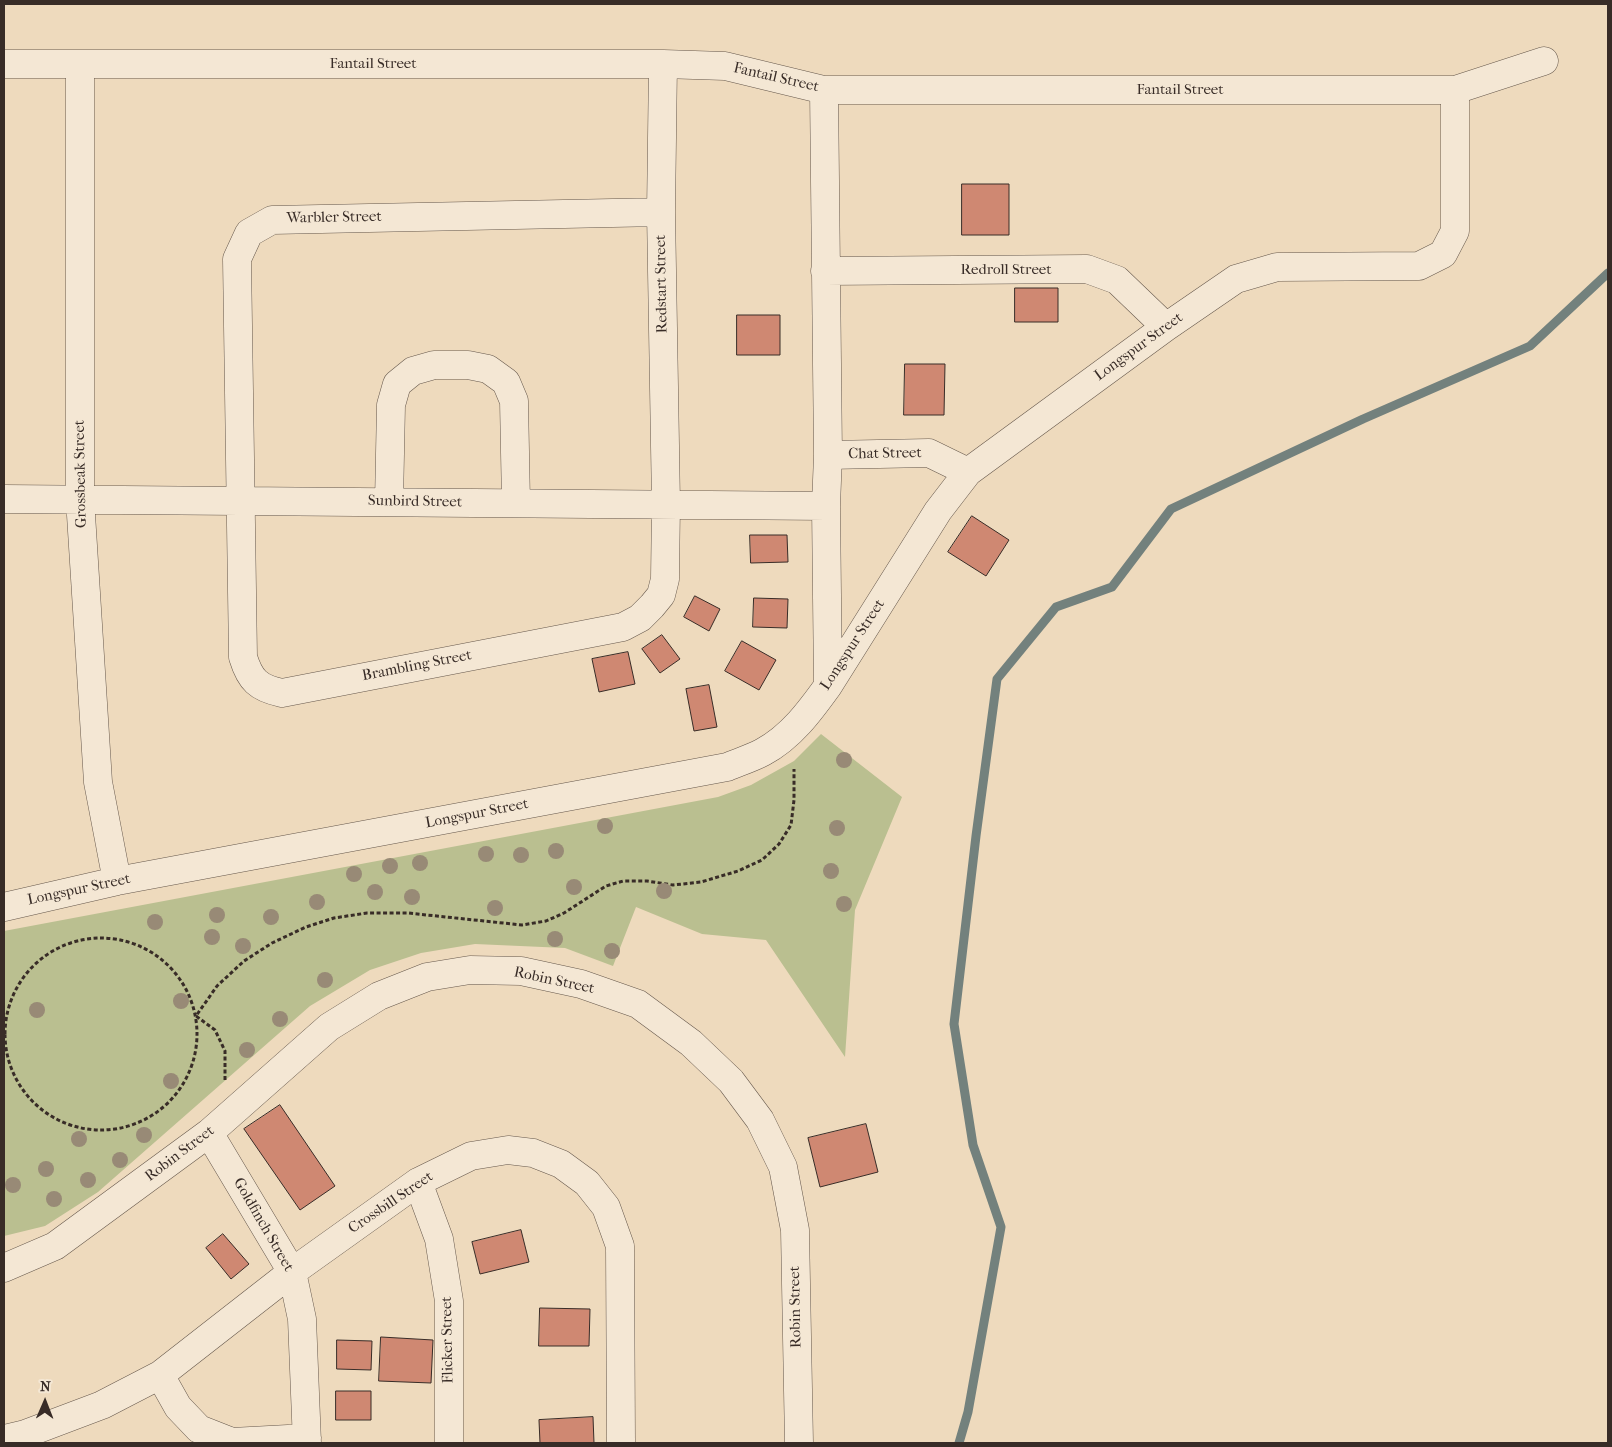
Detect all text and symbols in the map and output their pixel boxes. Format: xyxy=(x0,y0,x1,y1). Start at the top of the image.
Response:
street label: Fantail Street xyxy=(329,55,417,73)
street label: Fantail Street xyxy=(732,59,820,97)
street label: Fantail Street xyxy=(1136,81,1224,99)
street label: Warbler Street xyxy=(286,208,382,228)
street label: Redstart Street xyxy=(652,234,672,334)
street label: Redroll Street xyxy=(960,261,1052,279)
street label: Longspur Street xyxy=(1091,309,1187,385)
street label: Grossbeak Street xyxy=(71,420,91,528)
street label: Chat Street xyxy=(848,444,922,464)
street label: Sunbird Street xyxy=(368,492,462,512)
street label: Longspur Street xyxy=(817,596,889,694)
street label: Brambling Street xyxy=(361,647,473,685)
street label: Longspur Street xyxy=(424,795,530,833)
street label: Longspur Street xyxy=(26,870,132,910)
street label: Robin Street xyxy=(512,964,596,998)
street label: Robin Street xyxy=(142,1122,218,1186)
street label: Crossbill Street xyxy=(345,1168,437,1238)
street label: Goldfinch Street xyxy=(229,1175,297,1275)
street label: Robin Street xyxy=(786,1266,806,1348)
street label: Flicker Street xyxy=(438,1296,458,1384)
north arrow xyxy=(20,1377,70,1427)
text: N xyxy=(40,1378,51,1395)

